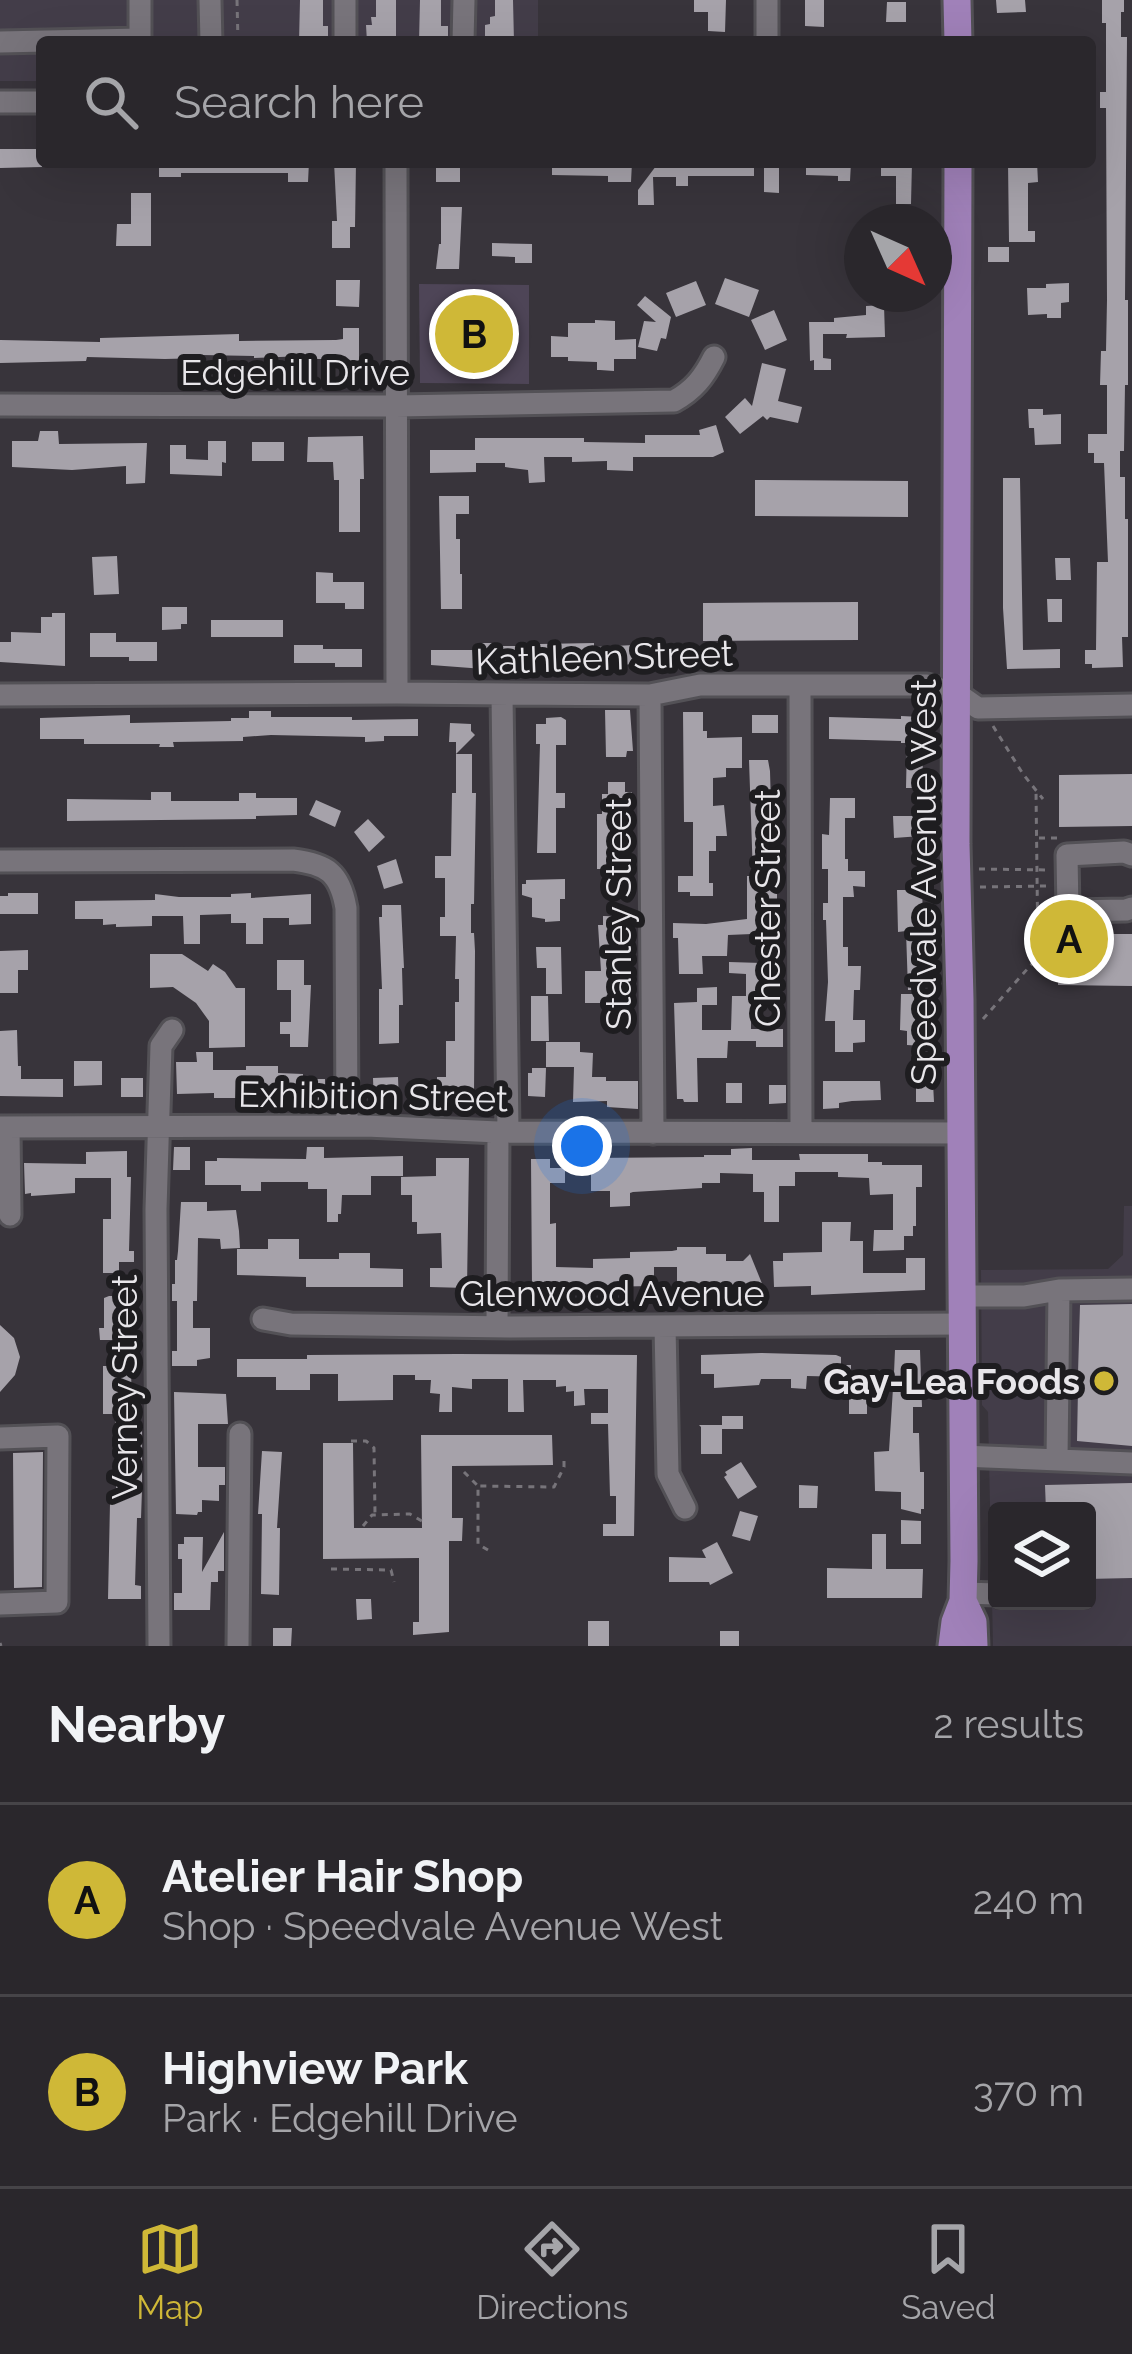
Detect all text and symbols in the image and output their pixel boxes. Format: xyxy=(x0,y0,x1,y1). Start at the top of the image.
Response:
search box xyxy=(36,36,1096,168)
icon: search xyxy=(78,69,144,135)
text: Search here xyxy=(174,76,424,129)
north arrow xyxy=(844,204,952,312)
pin: B xyxy=(435,289,513,379)
street label: Edgehill Drive xyxy=(180,351,410,393)
street label: Kathleen Street xyxy=(474,632,734,682)
street label: Speedvale Avenue West xyxy=(902,679,944,1085)
street label: Chester Street xyxy=(746,789,788,1027)
street label: Stanley Street xyxy=(597,798,639,1030)
pin: A xyxy=(1030,894,1108,984)
street label: Exhibition Street xyxy=(238,1073,508,1119)
your location xyxy=(552,1116,612,1176)
street label: Glenwood Avenue xyxy=(459,1272,765,1314)
street label: Verney Street xyxy=(103,1275,145,1499)
place label: Gay-Lea Foods xyxy=(823,1360,1080,1402)
marker: Gay-Lea Foods xyxy=(1091,1368,1117,1394)
map controls xyxy=(988,1502,1096,1610)
button: layers xyxy=(988,1502,1096,1610)
text: Nearby xyxy=(48,1694,225,1754)
text: 2 results xyxy=(933,1701,1084,1747)
text: Atelier Hair Shop xyxy=(162,1850,523,1903)
text: A xyxy=(74,1877,100,1923)
text: 240 m xyxy=(973,1877,1084,1923)
text: Shop · Speedvale Avenue West xyxy=(162,1903,723,1949)
text: Highview Park xyxy=(162,2042,468,2095)
text: B xyxy=(74,2069,100,2115)
text: 370 m xyxy=(973,2069,1084,2115)
text: Park · Edgehill Drive xyxy=(162,2095,518,2141)
tab: Map xyxy=(136,2216,203,2327)
tab: Directions xyxy=(476,2216,629,2327)
tab: Saved xyxy=(901,2216,996,2327)

